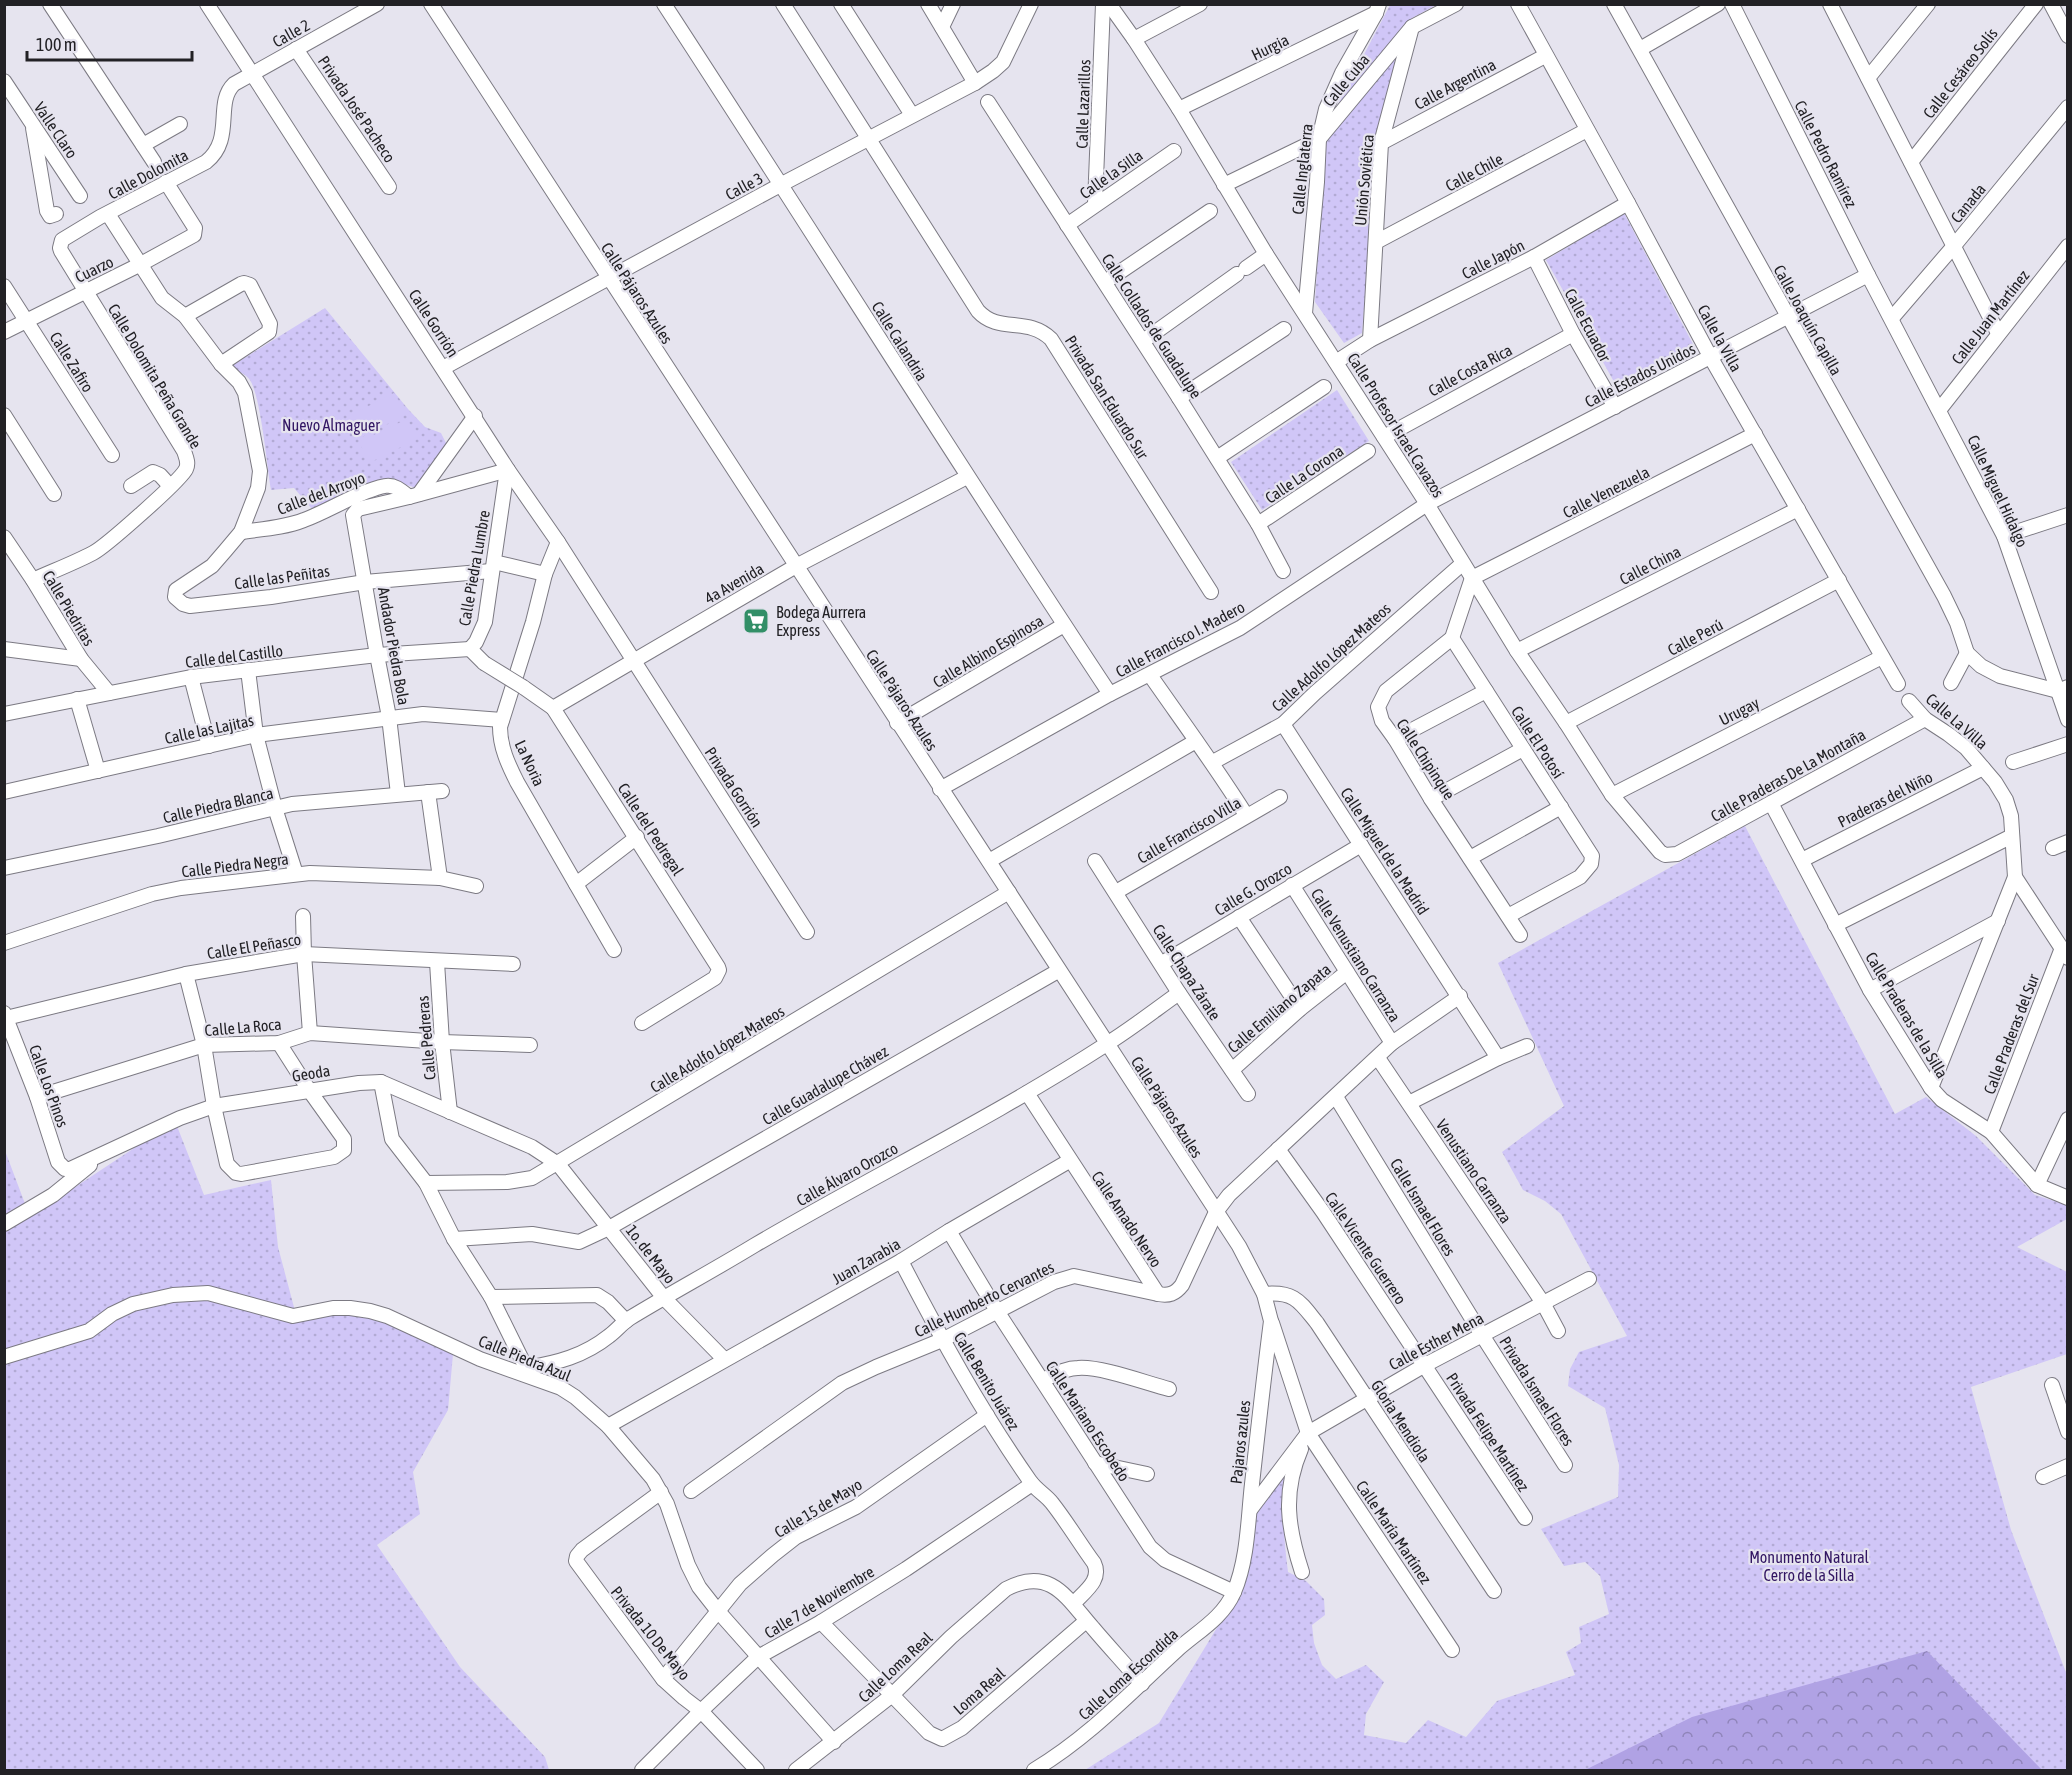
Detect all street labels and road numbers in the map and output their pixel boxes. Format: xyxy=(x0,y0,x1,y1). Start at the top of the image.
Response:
street label: Calle 2 xyxy=(269,15,313,51)
street label: Calle Cesáreo Solís xyxy=(1919,24,2001,122)
street label: Hurgia xyxy=(1248,30,1292,65)
street label: Calle Cuba xyxy=(1319,50,1373,110)
street label: Privada José Pacheco xyxy=(315,52,399,166)
street label: Calle Argentina xyxy=(1411,55,1499,114)
street label: Calle Lazarillos xyxy=(1072,59,1094,149)
street label: Calle Pedro Ramírez xyxy=(1791,97,1861,211)
street label: Valle Claro xyxy=(31,99,81,161)
street label: Calle Inglaterra xyxy=(1288,123,1317,215)
street label: Unión Soviética xyxy=(1351,134,1377,226)
street label: Calle Dolomita xyxy=(105,145,191,203)
street label: Calle la Silla xyxy=(1076,146,1146,202)
street label: Calle Chile xyxy=(1442,149,1506,195)
street label: Calle 3 xyxy=(722,169,766,203)
street label: Canada xyxy=(1947,180,1989,226)
street label: Calle Japón xyxy=(1459,236,1528,283)
street label: Calle Pájaros Azules xyxy=(597,239,677,348)
street label: Calle Collados de Guadalupe xyxy=(1098,250,1205,402)
street label: Cuarzo xyxy=(72,252,116,286)
street label: Calle Joaquín Capilla xyxy=(1769,262,1846,379)
street label: Calle Juan Martínez xyxy=(1948,266,2032,368)
street label: Calle Ecuador xyxy=(1561,285,1615,365)
street label: Calle Gorrión xyxy=(406,286,462,360)
street label: Calle Calandria xyxy=(869,298,931,384)
street label: Calle Dolomita Peña Grande xyxy=(105,301,205,451)
street label: Calle la Villa xyxy=(1694,301,1746,375)
street label: Calle Zafiro xyxy=(47,329,97,395)
street label: Privada San Eduardo Sur xyxy=(1062,332,1152,462)
street label: Calle Estados Unidos xyxy=(1582,339,1699,411)
street label: Calle Costa Rica xyxy=(1425,340,1515,400)
street label: Calle Profesor Israel Cavazos xyxy=(1344,349,1448,501)
street label: Calle Miguel Hidalgo xyxy=(1963,432,2032,550)
street label: Calle La Corona xyxy=(1261,441,1347,507)
street label: Calle Venezuela xyxy=(1560,463,1652,521)
street label: Calle del Arroyo xyxy=(275,468,368,519)
street label: Calle Piedra Lumbre xyxy=(455,509,493,627)
street label: Calle China xyxy=(1616,542,1684,588)
street label: 4a Avenida xyxy=(701,559,767,607)
street label: Calle las Peñitas xyxy=(233,561,331,593)
street label: Calle Piedritas xyxy=(40,567,99,649)
street label: Andador Piedra Bola xyxy=(375,586,413,706)
street label: Calle Francisco I. Madero xyxy=(1112,597,1248,681)
street label: Calle Adolfo López Mateos xyxy=(1268,599,1395,716)
street label: Calle Albino Espinosa xyxy=(930,611,1047,692)
street label: Calle Perú xyxy=(1664,615,1726,659)
street label: Calle del Castillo xyxy=(184,641,284,671)
street label: Calle Pájaros Azules xyxy=(862,646,942,755)
street label: Calle La Villa xyxy=(1923,689,1991,753)
street label: Urugay xyxy=(1716,693,1763,730)
street label: Calle El Potosí xyxy=(1508,703,1568,782)
street label: Calle las Lajitas xyxy=(163,711,256,748)
street label: Calle Chipinque xyxy=(1392,715,1459,803)
street label: Calle Praderas De La Montaña xyxy=(1707,725,1869,825)
street label: La Noria xyxy=(512,737,548,789)
street label: Privada Gorrión xyxy=(701,744,767,830)
street label: Praderas del Niño xyxy=(1835,767,1935,831)
street label: Calle del Pedregal xyxy=(614,779,688,880)
street label: Calle Piedra Blanca xyxy=(161,784,275,826)
street label: Calle Miguel de la Madrid xyxy=(1336,784,1433,918)
street label: Calle Francisco Villa xyxy=(1134,793,1244,867)
street label: Calle Piedra Negra xyxy=(180,849,290,881)
street label: Calle G. Orozco xyxy=(1211,859,1295,919)
street label: Calle Venustiano Carranza xyxy=(1308,885,1404,1025)
street label: Calle Chapa Zárate xyxy=(1149,921,1225,1024)
street label: Calle El Peñasco xyxy=(206,930,302,962)
street label: Calle Praderas de la Silla xyxy=(1862,949,1952,1081)
street label: Calle Emiliano Zapata xyxy=(1224,960,1335,1057)
street label: Calle Praderas del Sur xyxy=(1980,971,2042,1097)
street label: Calle Pedreras xyxy=(413,995,439,1081)
street label: Calle Adolfo López Mateos xyxy=(647,1002,788,1097)
street label: Calle La Roca xyxy=(204,1015,282,1039)
street label: Calle Los Pinos xyxy=(26,1042,72,1130)
street label: Calle Guadalupe Chávez xyxy=(759,1042,892,1129)
street label: Calle Pájaros Azules xyxy=(1127,1053,1207,1162)
street label: Geoda xyxy=(291,1061,331,1085)
street label: Venustiano Carranza xyxy=(1433,1116,1515,1226)
street label: Calle Álvaro Orozco xyxy=(793,1139,901,1209)
street label: Calle Ismael Flores xyxy=(1387,1155,1459,1259)
street label: Calle Amado Nervo xyxy=(1088,1168,1166,1270)
street label: Calle Vicente Guerrero xyxy=(1322,1189,1410,1307)
street label: 1o. de Mayo xyxy=(622,1221,679,1287)
street label: Juan Zarabia xyxy=(829,1234,903,1288)
street label: Calle Humberto Cervantes xyxy=(911,1257,1057,1341)
street label: Calle Esther Mena xyxy=(1386,1308,1486,1374)
street label: Calle Benito Juárez xyxy=(951,1329,1023,1433)
street label: Calle Piedra Azul xyxy=(476,1331,575,1385)
street label: Privada Ismael Flores xyxy=(1496,1333,1578,1449)
street label: Calle Mariano Escobedo xyxy=(1042,1358,1134,1484)
street label: Privada Felipe Martínez xyxy=(1442,1369,1533,1495)
street label: Gloria Mendiola xyxy=(1368,1377,1434,1465)
street label: Pajaros azules xyxy=(1227,1399,1254,1485)
street label: Calle 15 de Mayo xyxy=(771,1475,865,1542)
street label: Calle María Martínez xyxy=(1353,1477,1435,1587)
street label: Calle 7 de Noviembre xyxy=(761,1562,877,1642)
street label: Privada 10 De Mayo xyxy=(607,1583,694,1684)
street label: Calle Loma Escondida xyxy=(1075,1625,1181,1723)
street label: Calle Loma Real xyxy=(854,1628,936,1706)
street label: Loma Real xyxy=(950,1663,1009,1718)

